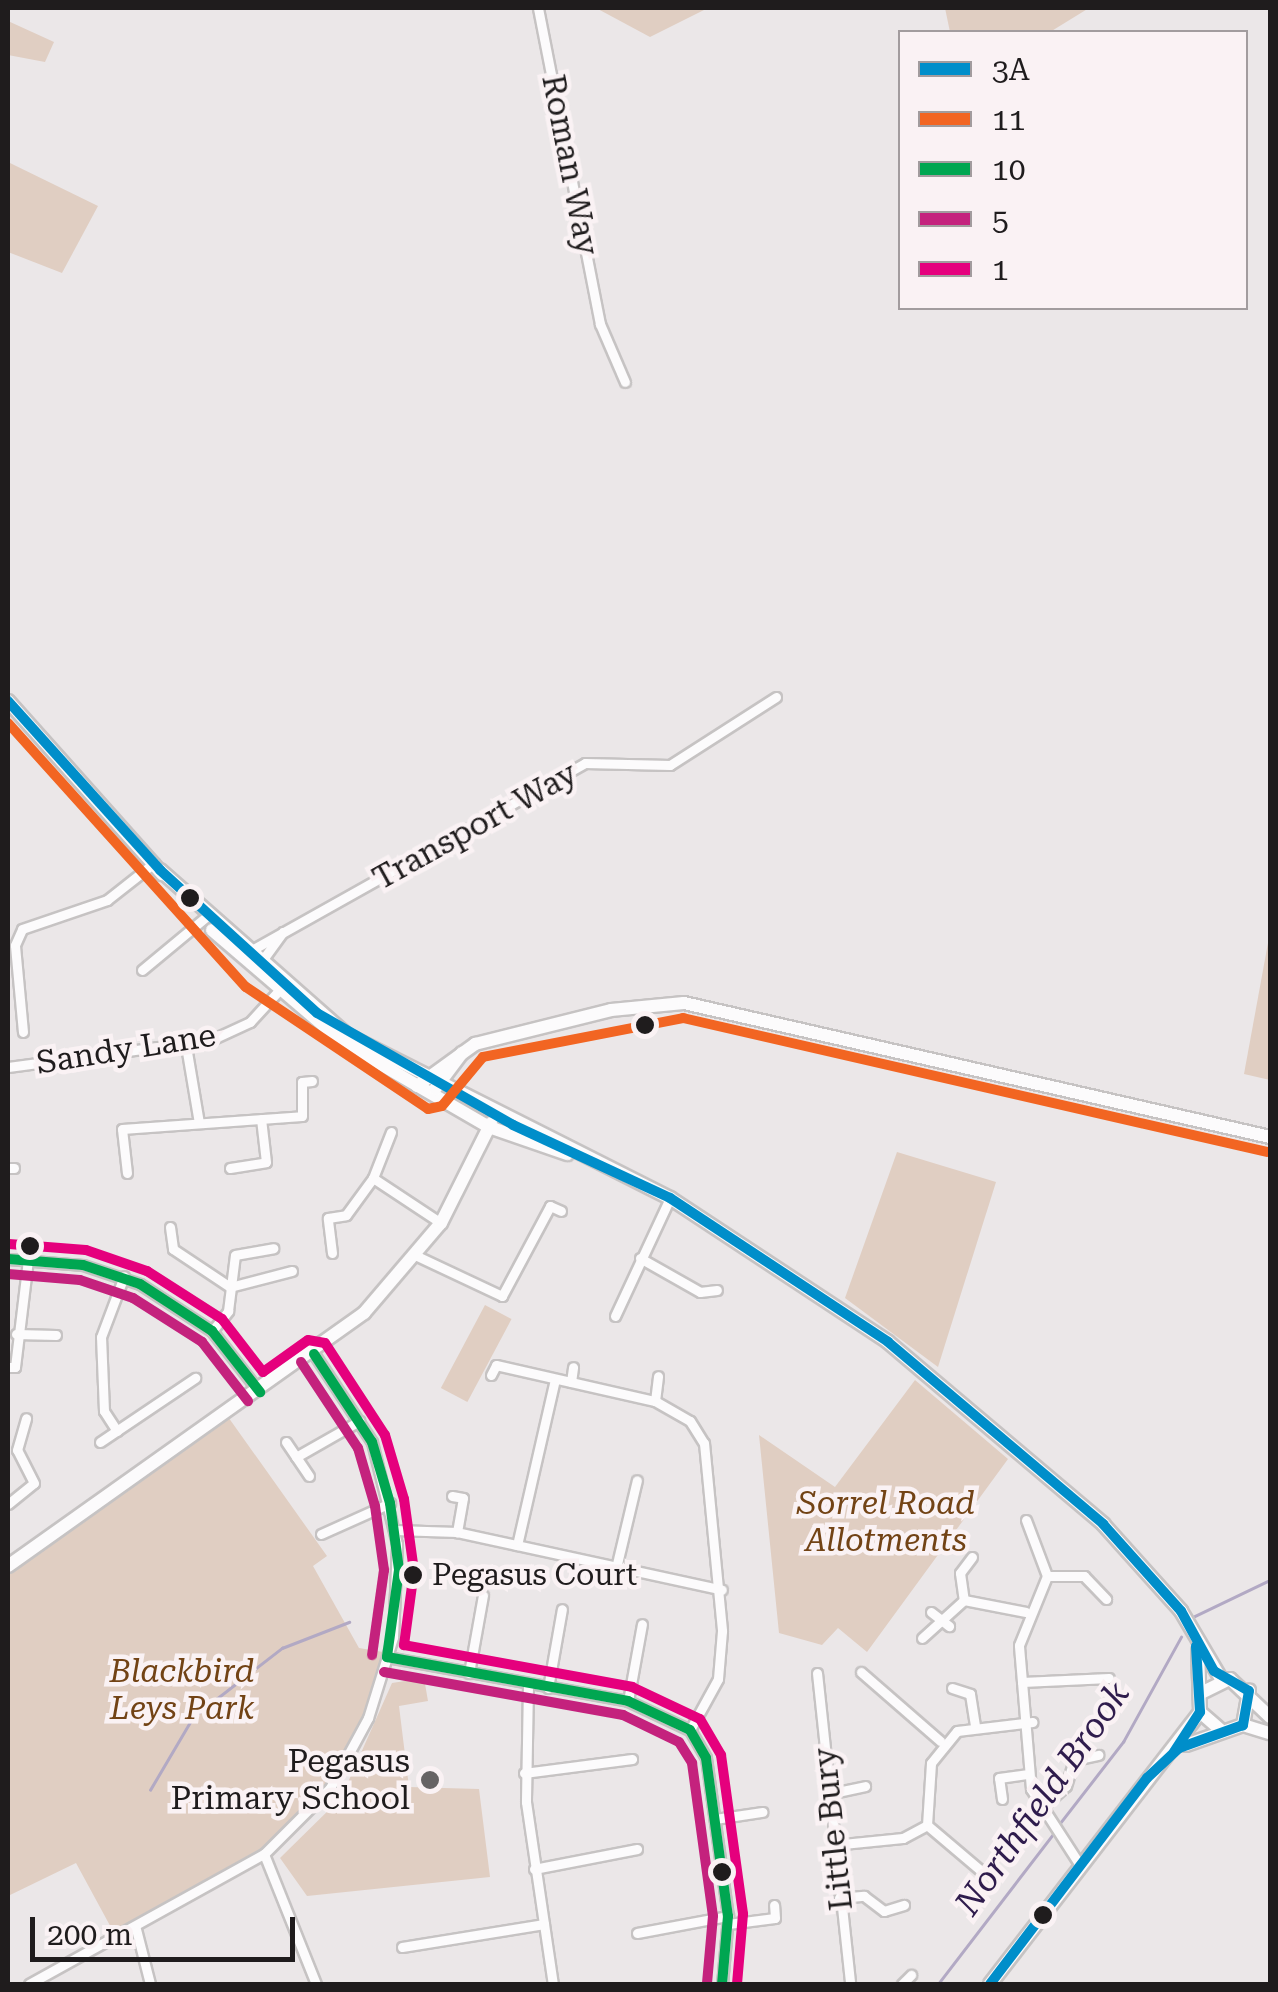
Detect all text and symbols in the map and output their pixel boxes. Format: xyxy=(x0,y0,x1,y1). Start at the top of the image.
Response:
legend xyxy=(898,30,1248,310)
text: 3A xyxy=(992,52,1030,87)
street label: Roman Way xyxy=(534,71,606,259)
text: 11 xyxy=(992,102,1026,137)
text: 10 xyxy=(992,152,1026,187)
text: 5 xyxy=(992,202,1009,237)
text: 1 xyxy=(992,252,1009,287)
street label: Transport Way xyxy=(366,754,584,898)
unlabelled marker xyxy=(180,888,200,908)
unlabelled marker xyxy=(635,1015,655,1035)
street label: Sandy Lane xyxy=(33,1016,219,1082)
unlabelled marker xyxy=(20,1236,40,1256)
park label: Sorrel Road Allotments xyxy=(797,1485,975,1560)
place label: Pegasus Court xyxy=(432,1557,637,1593)
marker: Pegasus Court xyxy=(403,1565,423,1585)
park label: Blackbird Leys Park xyxy=(110,1653,254,1728)
water label: Northfield Brook xyxy=(947,1674,1139,1924)
place label: Pegasus Primary School xyxy=(170,1743,410,1818)
street label: Little Bury xyxy=(805,1746,861,1912)
marker: Pegasus Primary School xyxy=(419,1769,441,1791)
unlabelled marker xyxy=(712,1862,732,1882)
scale bar xyxy=(35,1897,300,1959)
unlabelled marker xyxy=(1033,1905,1053,1925)
text: 200 m xyxy=(47,1917,132,1952)

